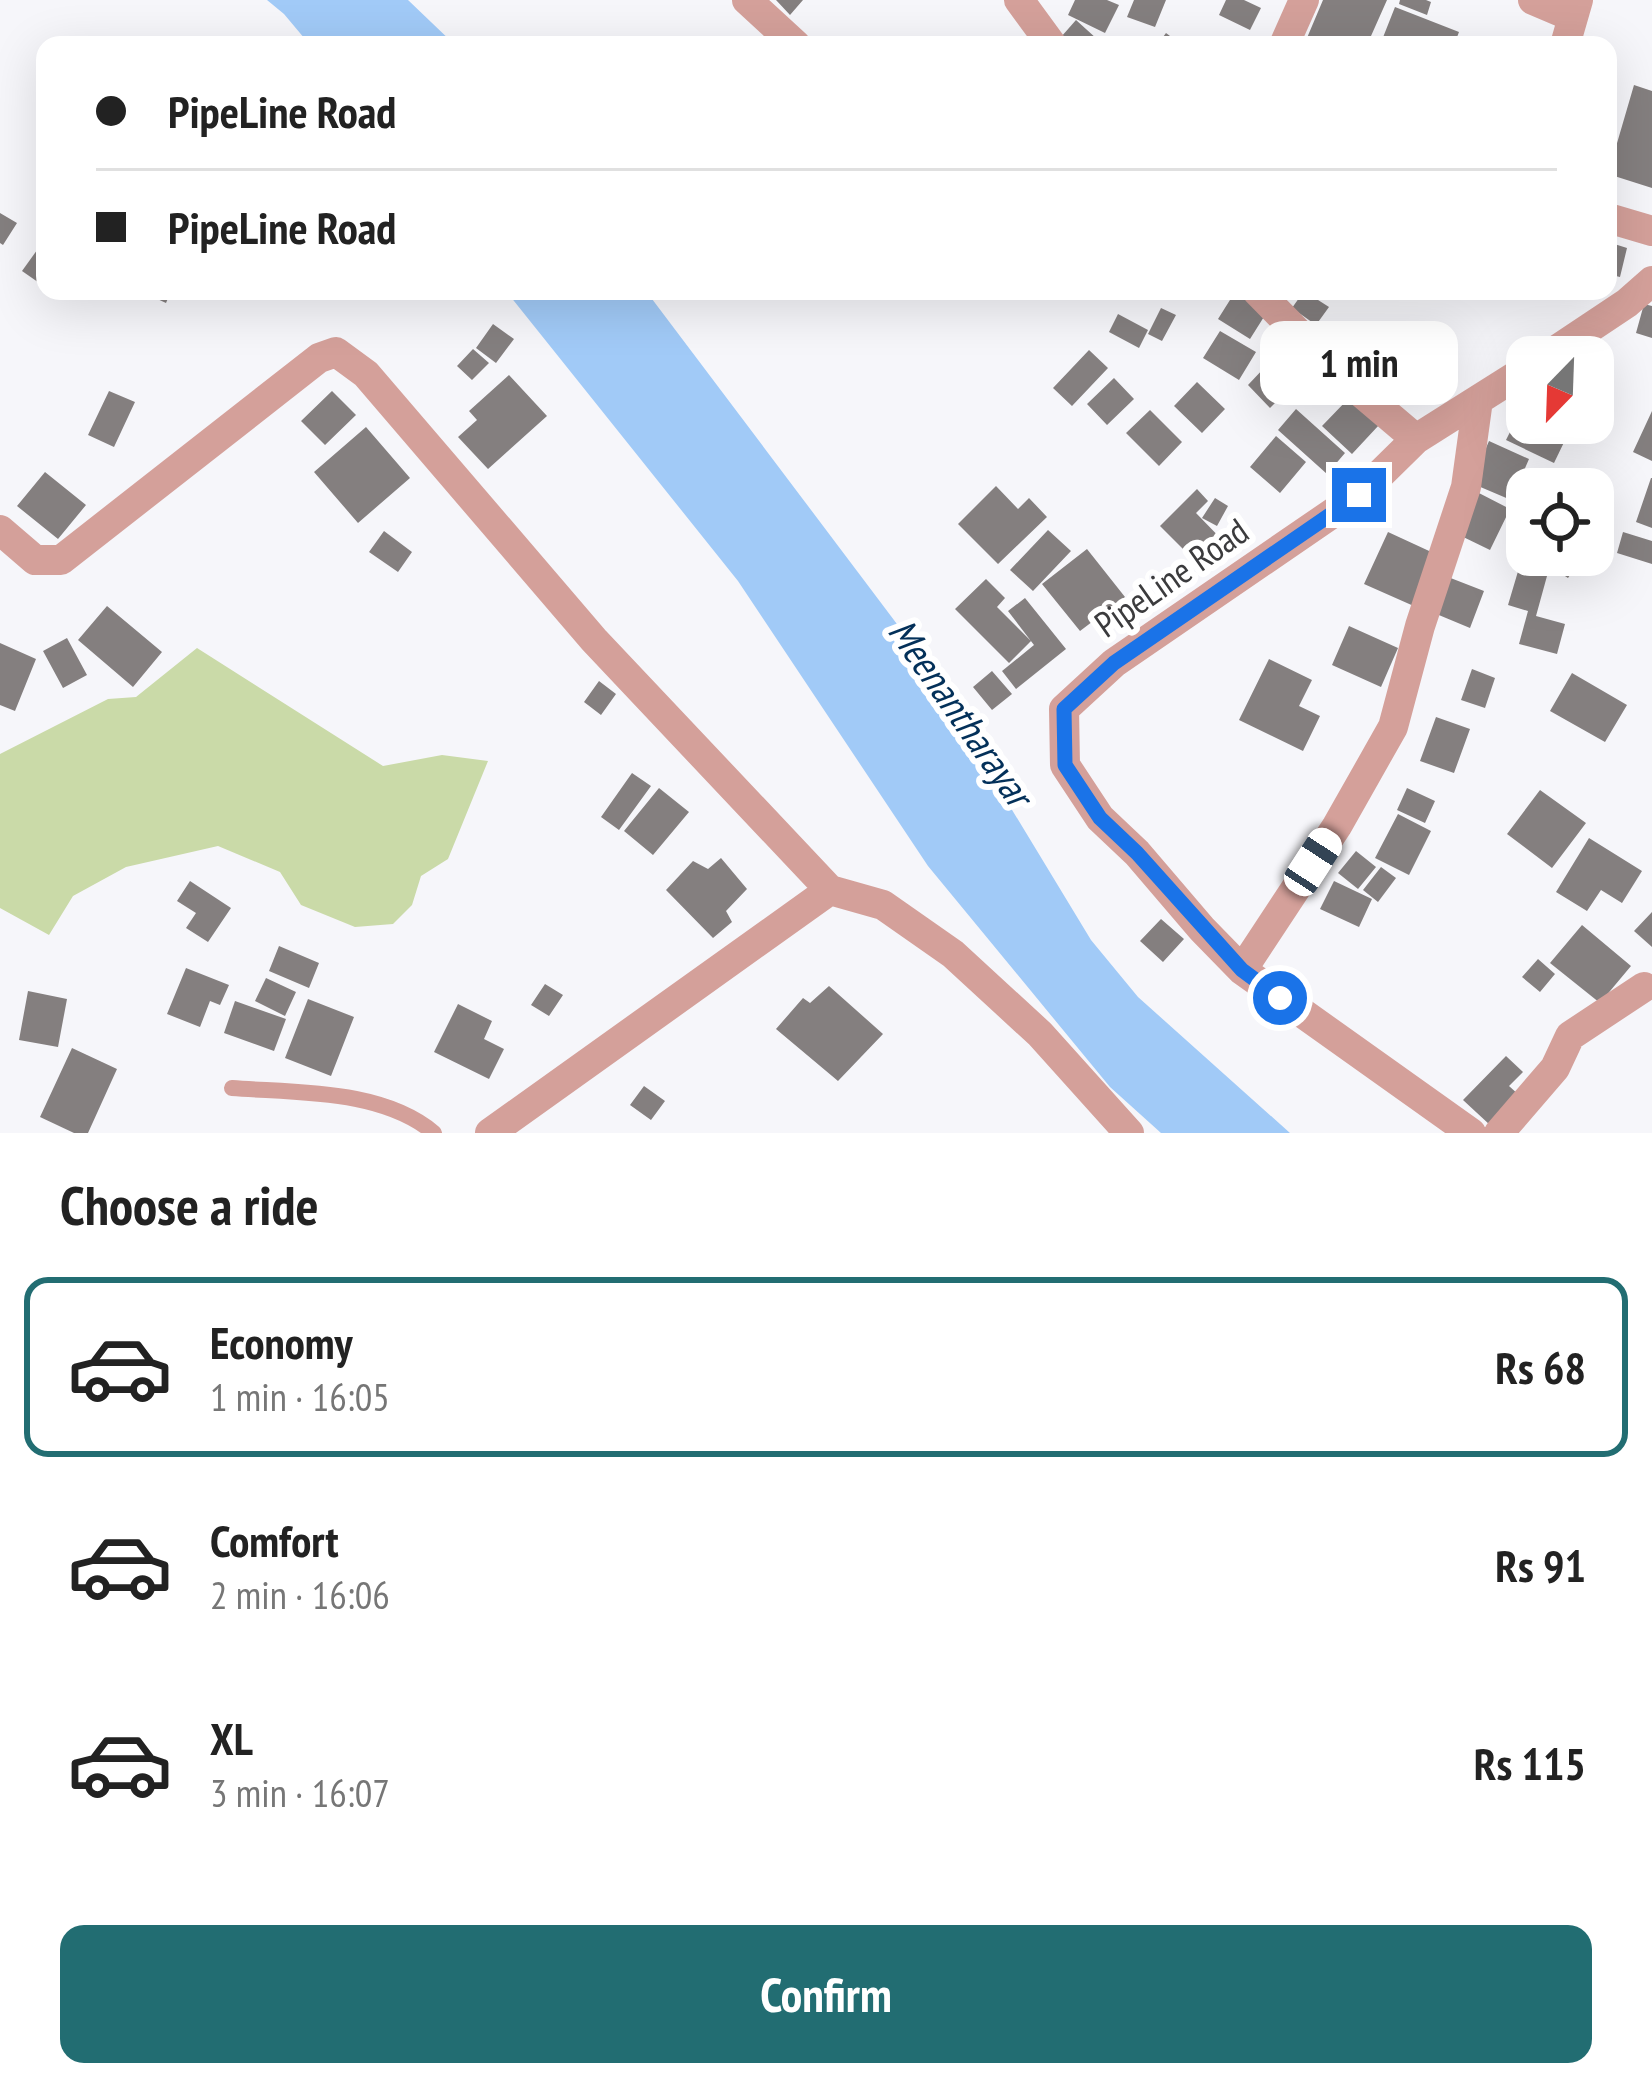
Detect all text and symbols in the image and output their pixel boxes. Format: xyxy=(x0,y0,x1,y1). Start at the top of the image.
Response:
text: PipeLine Road xyxy=(168,82,396,140)
text: PipeLine Road xyxy=(168,198,396,256)
callout: 1 min xyxy=(1260,321,1458,405)
north arrow xyxy=(1506,336,1614,444)
map controls xyxy=(1506,336,1614,576)
text: 1 min xyxy=(1320,337,1398,388)
route end xyxy=(1332,468,1386,522)
button: locate xyxy=(1506,468,1614,576)
street label: PipeLine Road xyxy=(1085,507,1257,647)
water label: Meenantharayar xyxy=(878,608,1047,820)
car xyxy=(1278,822,1348,902)
route start xyxy=(1253,971,1307,1025)
text: Choose a ride xyxy=(60,1170,319,1240)
icon: car xyxy=(66,1313,174,1421)
text: Economy xyxy=(210,1313,353,1371)
text: Rs 68 xyxy=(1495,1338,1586,1396)
text: 1 min · 16:05 xyxy=(210,1371,390,1422)
icon: car xyxy=(66,1511,174,1619)
text: Comfort xyxy=(210,1511,339,1569)
text: Rs 91 xyxy=(1495,1536,1586,1594)
text: 2 min · 16:06 xyxy=(210,1569,390,1620)
icon: car xyxy=(66,1709,174,1817)
text: XL xyxy=(210,1709,253,1767)
text: Rs 115 xyxy=(1474,1734,1586,1792)
text: 3 min · 16:07 xyxy=(210,1767,390,1818)
button: Confirm xyxy=(60,1925,1592,2063)

